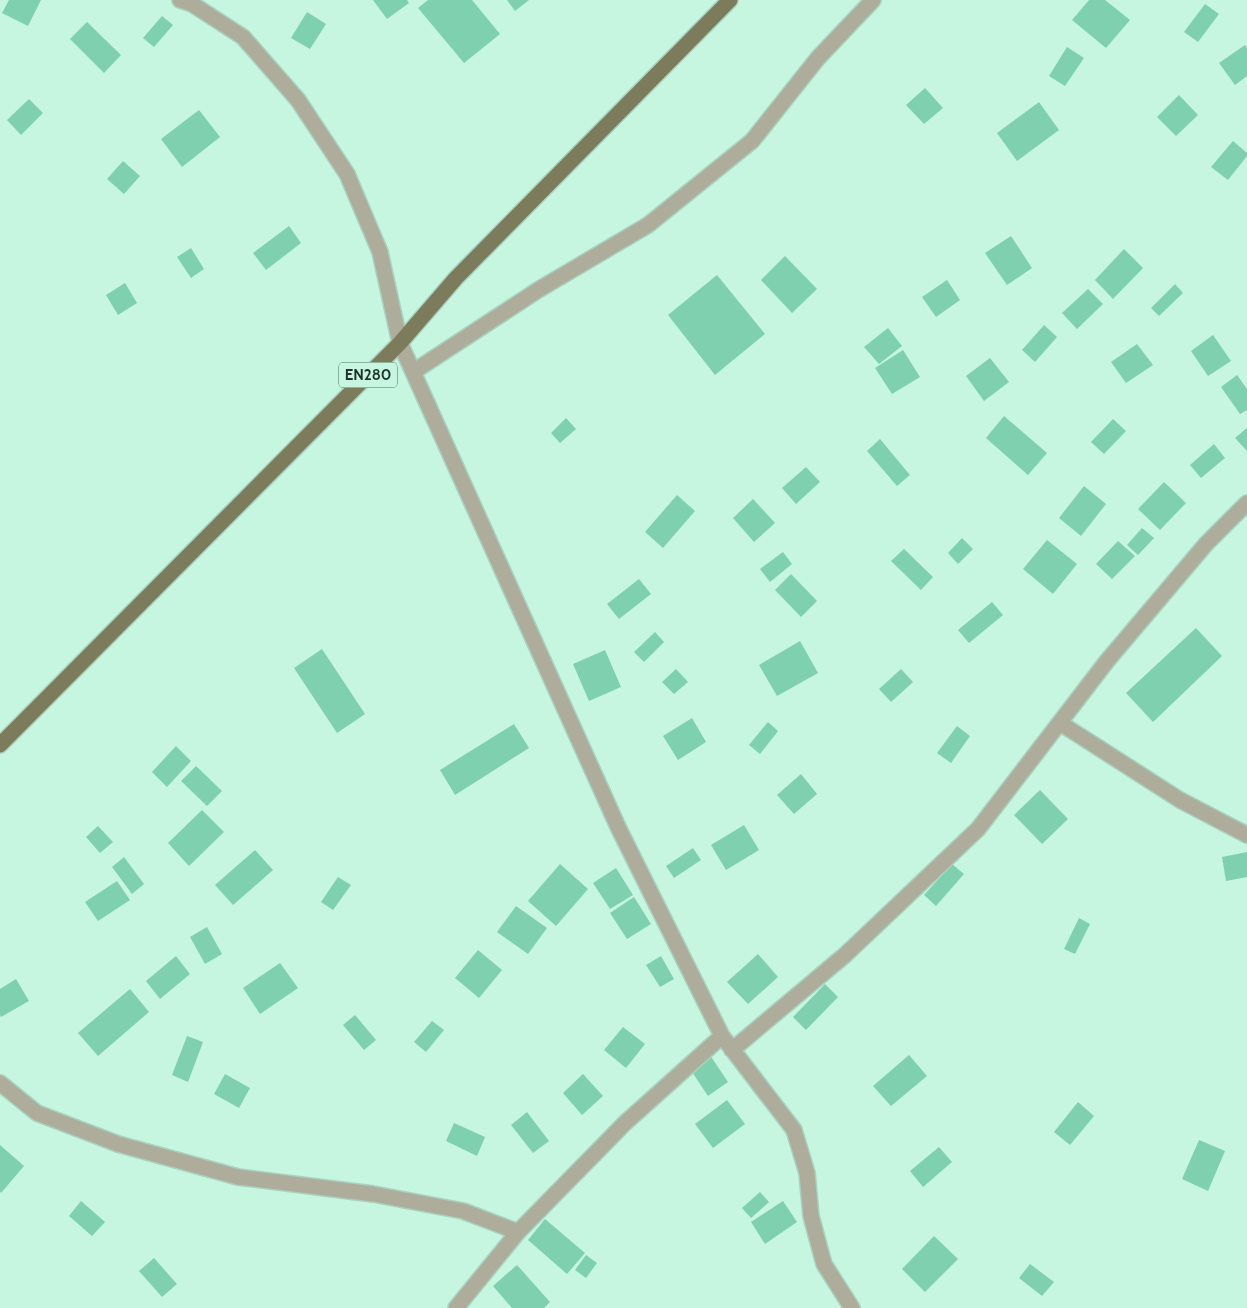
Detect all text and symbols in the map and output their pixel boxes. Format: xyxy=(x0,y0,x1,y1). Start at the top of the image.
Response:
road number: EN280 xyxy=(339,362,397,388)

